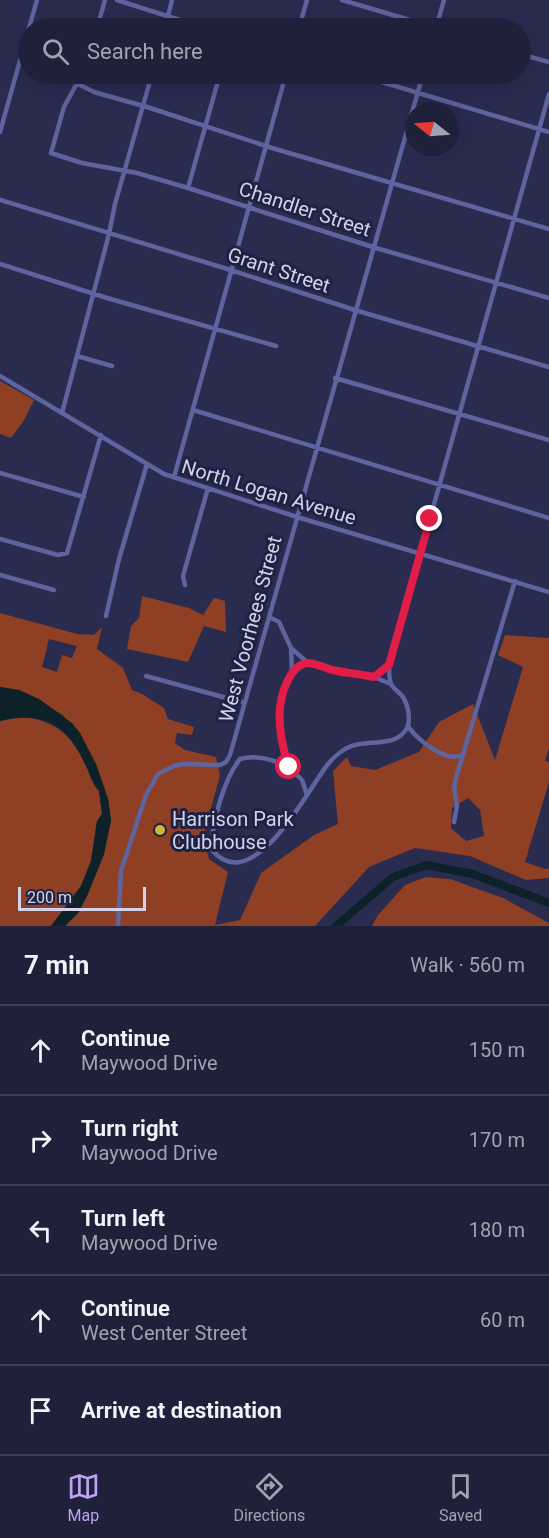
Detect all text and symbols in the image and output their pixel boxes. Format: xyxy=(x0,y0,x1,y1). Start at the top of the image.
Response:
search box xyxy=(18,18,531,84)
icon: search xyxy=(39,35,72,68)
text: Search here xyxy=(87,39,203,64)
north arrow xyxy=(405,102,459,156)
street label: Chandler Street xyxy=(236,176,374,242)
street label: Grant Street xyxy=(225,242,333,298)
street label: North Logan Avenue xyxy=(179,454,359,530)
route end xyxy=(416,505,442,531)
street label: West Voorhees Street xyxy=(214,533,286,725)
route start xyxy=(275,753,301,779)
place label: Harrison Park Clubhouse xyxy=(172,807,294,854)
marker: Harrison Park Clubhouse xyxy=(153,823,167,837)
scale bar xyxy=(18,884,146,911)
text: 200 m xyxy=(27,888,72,907)
text: 7 min xyxy=(24,950,89,980)
text: Walk · 560 m xyxy=(410,953,525,977)
text: Continue xyxy=(81,1026,170,1051)
icon: ahead xyxy=(24,1034,57,1067)
text: 150 m xyxy=(469,1038,525,1062)
text: Maywood Drive xyxy=(81,1051,218,1075)
text: Turn right xyxy=(81,1116,178,1141)
icon: right xyxy=(24,1124,57,1157)
text: 170 m xyxy=(469,1128,525,1152)
text: Maywood Drive xyxy=(81,1141,218,1165)
text: Turn left xyxy=(81,1206,165,1231)
icon: left xyxy=(24,1214,57,1247)
text: 180 m xyxy=(469,1218,525,1242)
text: Maywood Drive xyxy=(81,1231,218,1255)
text: Continue xyxy=(81,1296,170,1321)
icon: ahead xyxy=(24,1304,57,1337)
text: 60 m xyxy=(480,1308,525,1332)
text: West Center Street xyxy=(81,1321,247,1345)
icon: arrive xyxy=(24,1394,57,1427)
text: Arrive at destination xyxy=(81,1398,282,1423)
tab: Map xyxy=(67,1470,100,1525)
tab: Directions xyxy=(233,1470,305,1525)
tab: Saved xyxy=(439,1470,482,1525)

